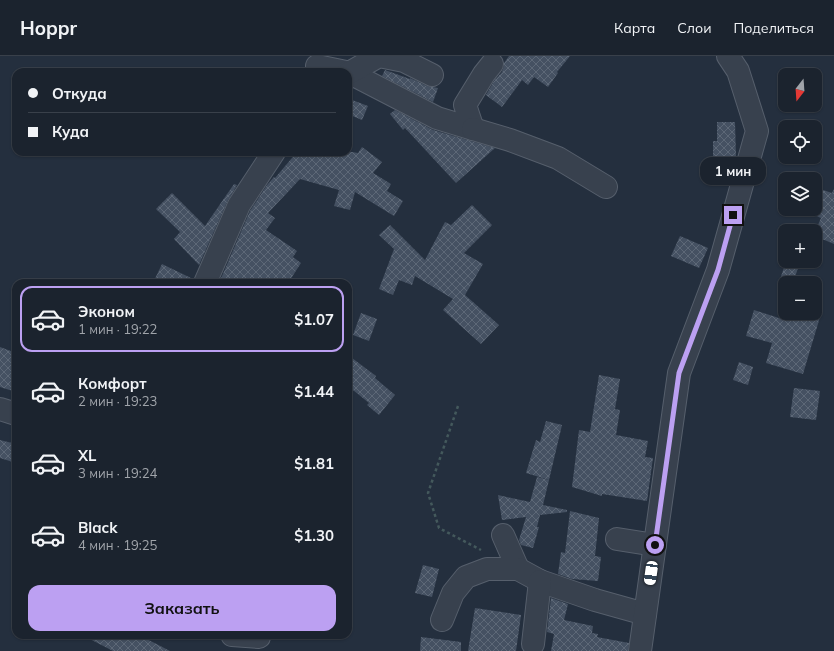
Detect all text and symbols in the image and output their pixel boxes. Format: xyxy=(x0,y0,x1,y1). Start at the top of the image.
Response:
text: Hoppr xyxy=(20,16,77,40)
text: Карта xyxy=(614,19,655,37)
text: Слои xyxy=(677,19,712,37)
text: Поделиться xyxy=(734,19,814,37)
north arrow xyxy=(778,68,822,112)
map controls xyxy=(778,68,822,320)
text: Откуда xyxy=(52,84,107,103)
button: locate xyxy=(778,120,822,164)
text: Куда xyxy=(52,122,89,141)
callout: 1 мин xyxy=(700,157,766,185)
text: 1 мин xyxy=(715,163,751,179)
button: layers xyxy=(778,172,822,216)
route end xyxy=(724,206,742,224)
button: + xyxy=(778,224,822,268)
button: − xyxy=(778,276,822,320)
icon: car xyxy=(30,301,66,337)
text: Эконом xyxy=(78,302,135,321)
text: $1.07 xyxy=(294,310,334,329)
text: 1 мин · 19:22 xyxy=(78,321,157,337)
icon: car xyxy=(30,373,66,409)
text: Комфорт xyxy=(78,374,147,393)
text: $1.44 xyxy=(294,382,334,401)
text: 2 мин · 19:23 xyxy=(78,393,157,409)
icon: car xyxy=(30,445,66,481)
text: XL xyxy=(78,446,96,465)
text: $1.81 xyxy=(294,454,334,473)
text: 3 мин · 19:24 xyxy=(78,465,157,481)
icon: car xyxy=(30,517,66,553)
text: Black xyxy=(78,518,117,537)
text: $1.30 xyxy=(294,526,334,545)
route start xyxy=(646,536,664,554)
text: 4 мин · 19:25 xyxy=(78,537,157,553)
car xyxy=(643,560,659,586)
button: Заказать xyxy=(28,585,336,631)

